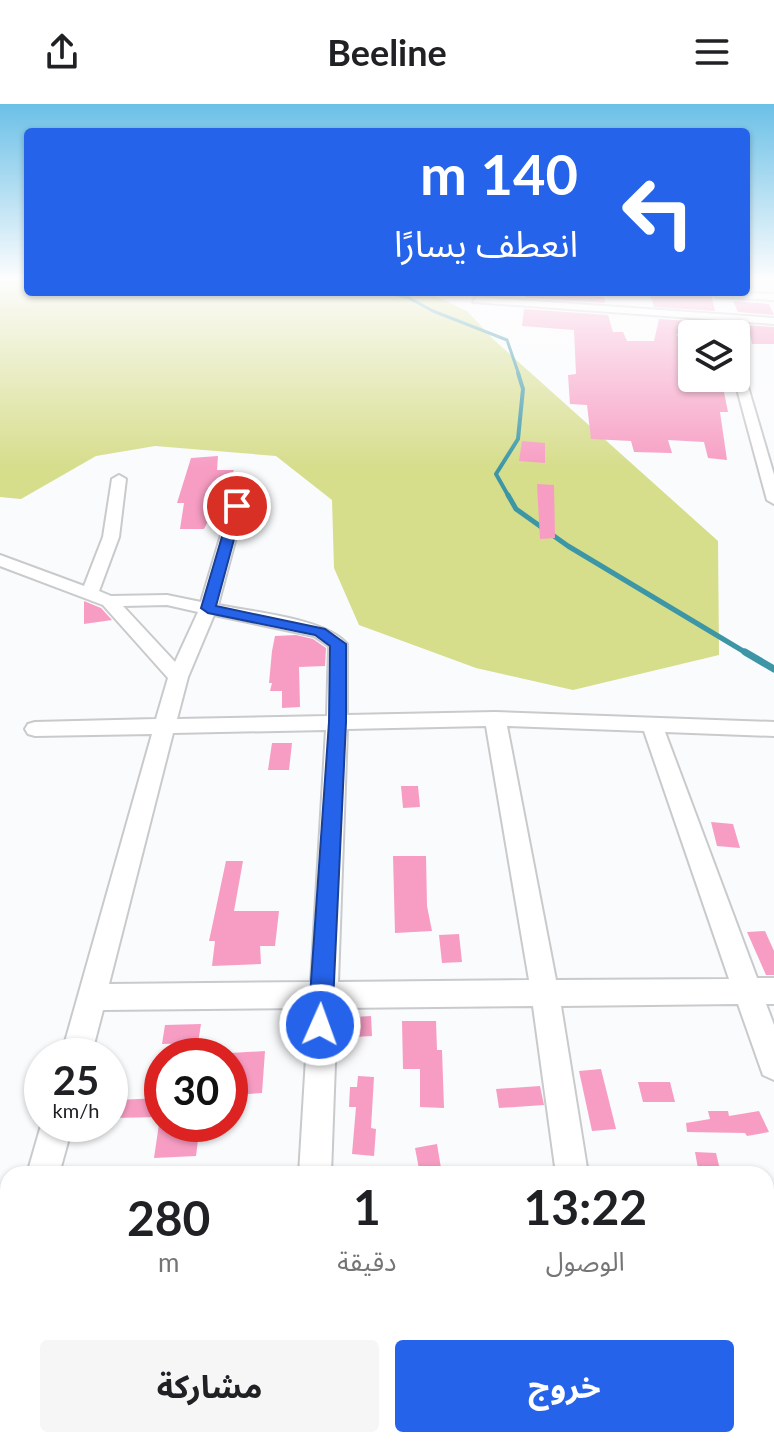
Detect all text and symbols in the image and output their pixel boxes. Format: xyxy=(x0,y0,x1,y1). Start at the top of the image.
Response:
icon: share xyxy=(40,30,84,74)
text: Beeline xyxy=(327,30,447,74)
icon: menu xyxy=(690,30,734,74)
text: 140 m xyxy=(420,140,578,207)
icon: left xyxy=(606,160,710,264)
text: انعطف يسارًا xyxy=(394,221,578,265)
map controls xyxy=(678,320,750,392)
button: layers xyxy=(678,320,750,392)
pin xyxy=(203,472,271,540)
icon: arrive xyxy=(215,484,259,528)
position arrow xyxy=(278,983,362,1067)
speed limit sign: 30 xyxy=(144,1038,248,1142)
text: 25 xyxy=(53,1056,99,1104)
text: km/h xyxy=(53,1098,99,1122)
text: 1 xyxy=(353,1178,381,1235)
text: 13:22 xyxy=(523,1178,647,1235)
text: 280 xyxy=(127,1189,210,1246)
text: دقيقة xyxy=(337,1245,397,1277)
text: الوصول xyxy=(546,1245,625,1277)
text: m xyxy=(158,1246,179,1278)
button: مشاركة xyxy=(40,1340,379,1432)
button: خروج xyxy=(395,1340,734,1432)

